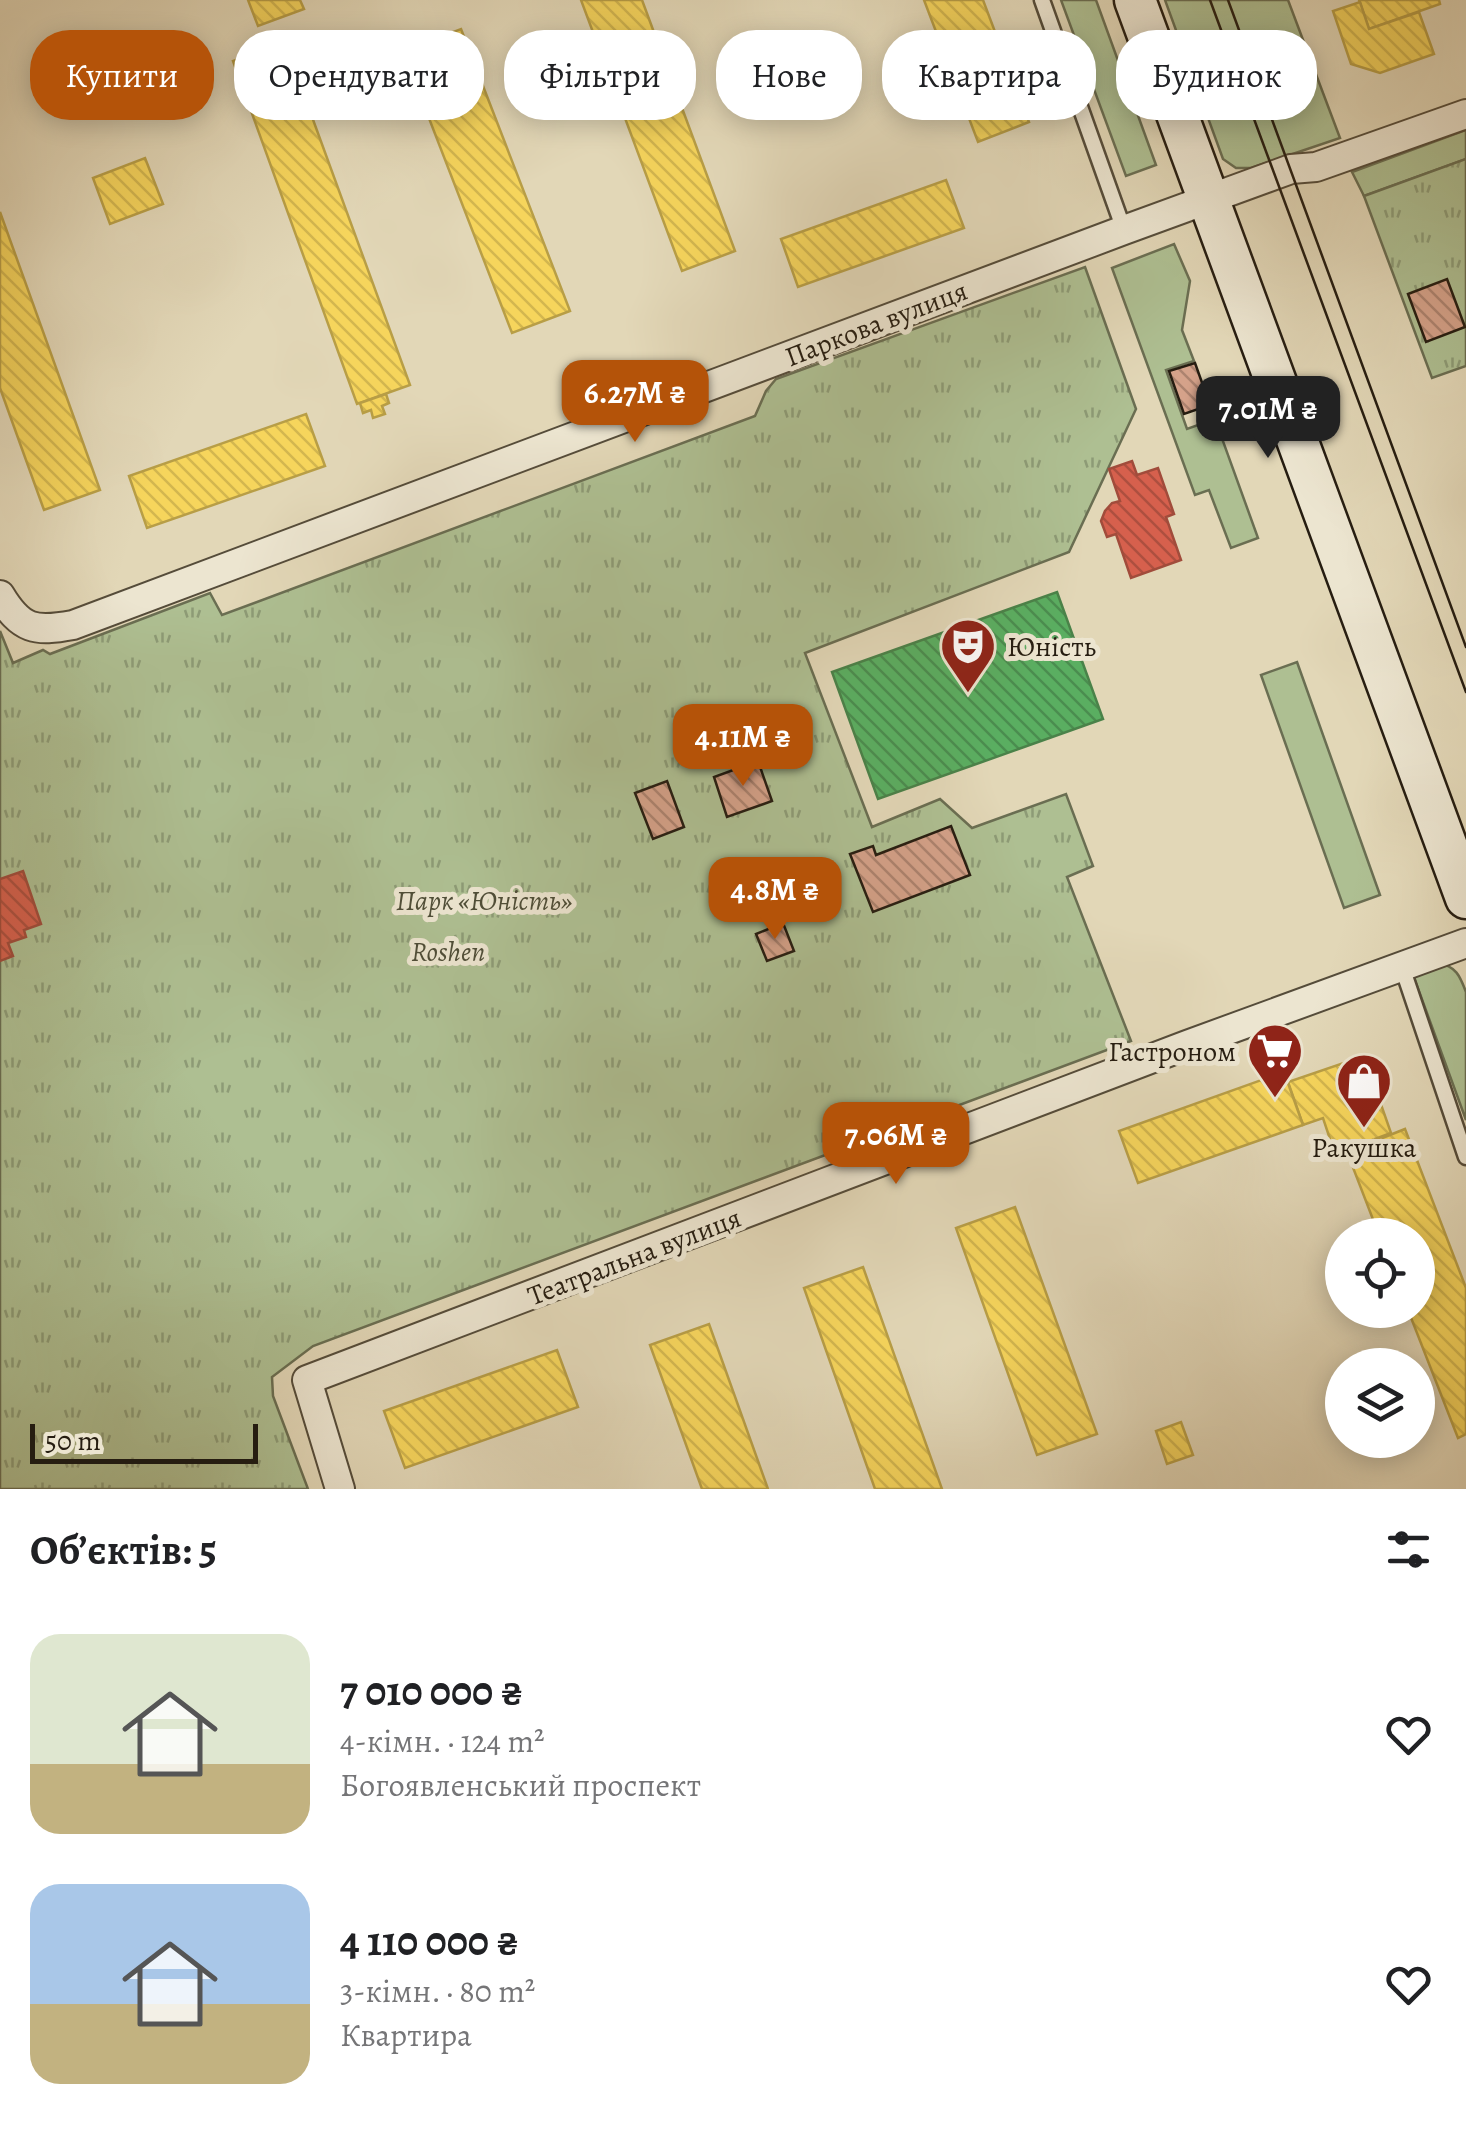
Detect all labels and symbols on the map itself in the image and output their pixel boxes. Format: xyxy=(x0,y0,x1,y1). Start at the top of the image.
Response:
street label: Паркова вулиця xyxy=(780,272,973,376)
pin: 6.27M ₴ xyxy=(543,360,727,445)
pin: 7.01M ₴ xyxy=(1176,376,1360,461)
theatre icon: Юність xyxy=(938,616,998,695)
place label: Юність xyxy=(1007,628,1096,666)
pin: 4.11M ₴ xyxy=(651,704,835,789)
pin: 4.8M ₴ xyxy=(694,857,856,942)
park label: Парк «Юність» xyxy=(396,882,572,920)
park label: Roshen xyxy=(411,933,485,971)
supermarket icon: Гастроном xyxy=(1245,1021,1305,1100)
place label: Гастроном xyxy=(1108,1033,1236,1071)
shop icon: Ракушка xyxy=(1334,1051,1394,1130)
pin: 7.06M ₴ xyxy=(804,1102,988,1187)
place label: Ракушка xyxy=(1312,1129,1416,1167)
street label: Театральна вулиця xyxy=(522,1199,747,1315)
scale bar xyxy=(30,1419,258,1464)

